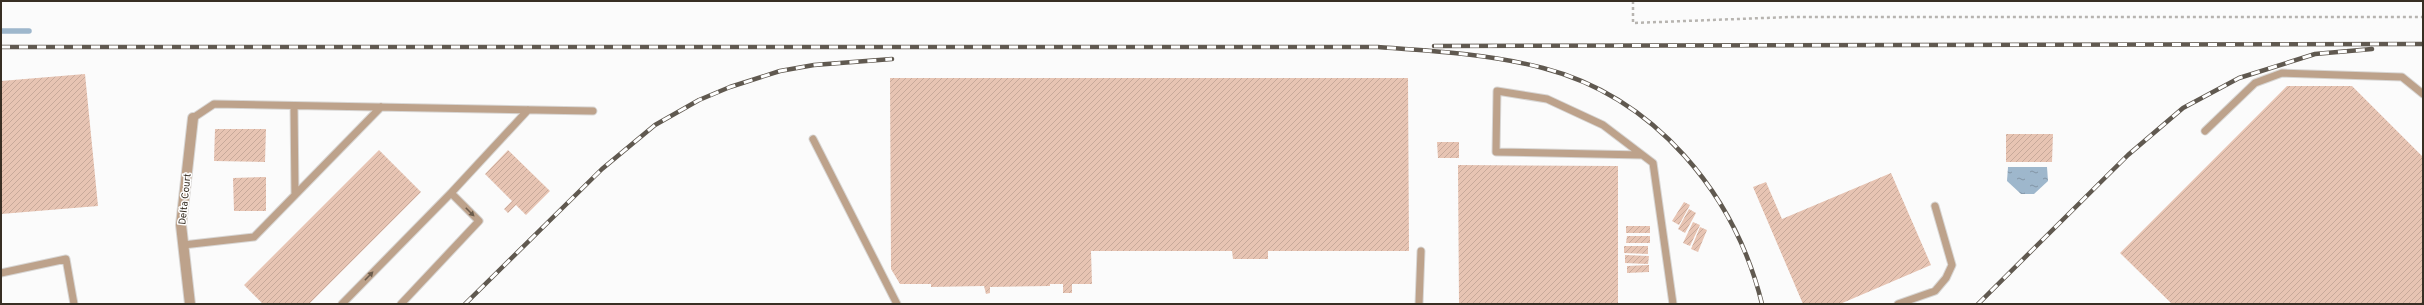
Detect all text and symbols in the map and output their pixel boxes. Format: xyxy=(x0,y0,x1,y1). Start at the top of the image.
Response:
street label: Delta Court xyxy=(176,173,195,226)
one-way arrow xyxy=(465,207,475,217)
one-way arrow xyxy=(365,271,374,281)

